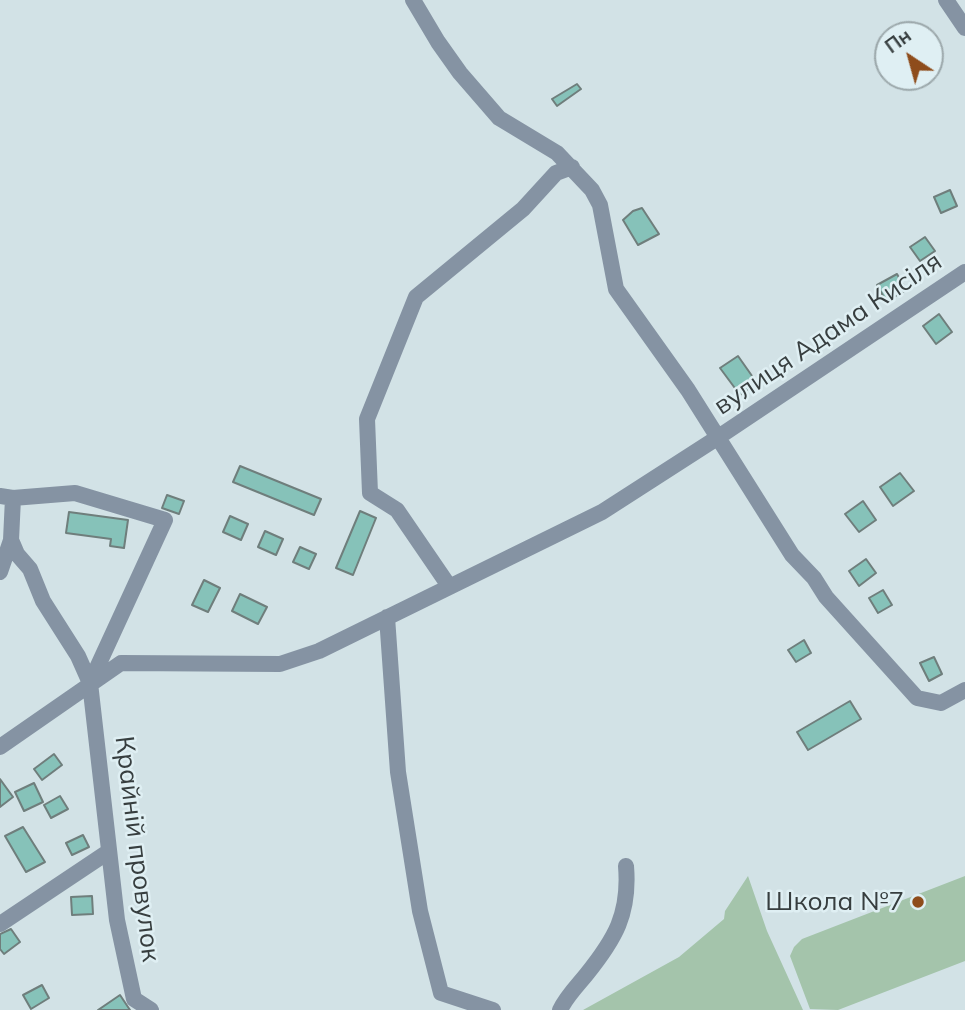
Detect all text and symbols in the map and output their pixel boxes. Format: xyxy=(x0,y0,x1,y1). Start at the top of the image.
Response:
north arrow xyxy=(874,21,944,91)
text: Пн xyxy=(880,23,916,58)
street label: вулиця Адама Кисіля xyxy=(708,246,948,422)
street label: Крайній провулок xyxy=(108,734,166,964)
place label: Школа №7 xyxy=(765,886,904,918)
marker: Школа №7 xyxy=(910,894,926,910)

